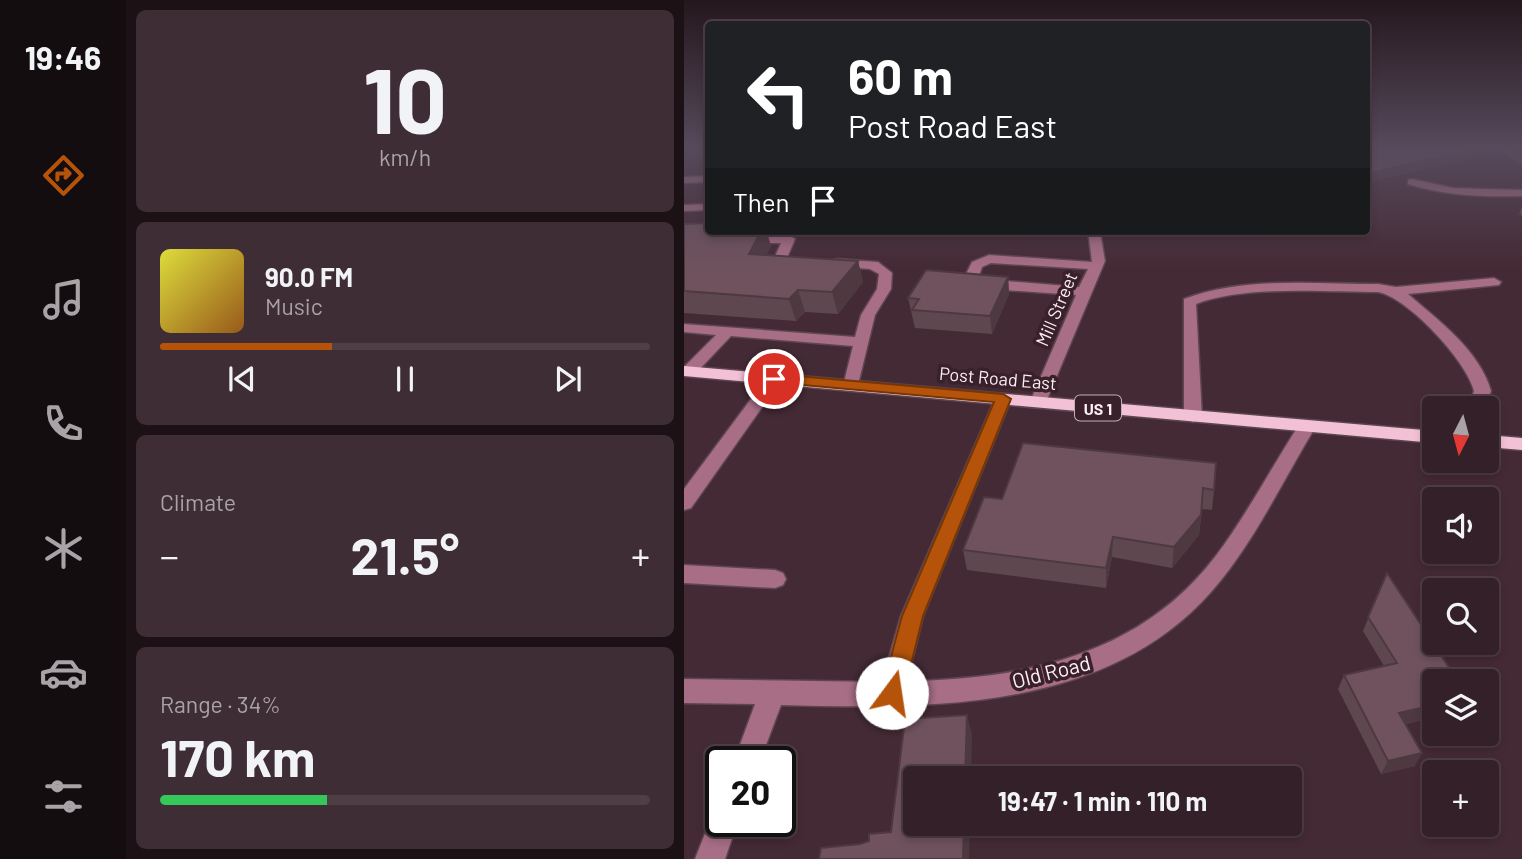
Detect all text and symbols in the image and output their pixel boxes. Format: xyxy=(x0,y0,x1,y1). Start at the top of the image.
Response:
text: 19:46 xyxy=(25,38,101,76)
text: 10 xyxy=(363,43,447,152)
text: 60 m xyxy=(848,46,953,105)
icon: left xyxy=(733,49,824,140)
text: Post Road East xyxy=(848,106,1057,144)
text: km/h xyxy=(379,143,431,171)
icon: directions xyxy=(39,151,88,200)
icon: arrive xyxy=(804,182,842,220)
text: Then xyxy=(733,186,790,217)
text: 90.0 FM xyxy=(265,261,353,292)
street label: Mill Street xyxy=(1031,269,1081,349)
icon: music xyxy=(39,275,88,324)
text: Music xyxy=(265,292,323,320)
pin xyxy=(744,349,804,409)
icon: previous xyxy=(223,360,261,398)
icon: pause xyxy=(386,360,424,398)
icon: next xyxy=(549,360,587,398)
icon: arrive xyxy=(755,360,793,398)
street label: Post Road East xyxy=(938,362,1058,394)
road number: US 1 xyxy=(1075,396,1121,420)
north arrow xyxy=(1422,396,1500,472)
map controls xyxy=(1422,396,1499,837)
icon: phone xyxy=(39,399,88,448)
button: sound xyxy=(1422,487,1499,564)
text: Climate xyxy=(160,488,236,516)
text: 21.5° xyxy=(351,523,459,585)
icon: climate xyxy=(39,524,88,573)
text: − xyxy=(160,532,179,578)
text: + xyxy=(631,532,650,578)
button: search xyxy=(1422,578,1499,655)
icon: car xyxy=(39,648,88,697)
street label: Old Road xyxy=(1009,649,1093,693)
position arrow xyxy=(855,656,929,730)
button: layers xyxy=(1422,669,1499,746)
text: Range · 34% xyxy=(160,690,281,718)
text: 170 km xyxy=(160,725,315,787)
speed limit sign: 20 xyxy=(705,746,796,837)
button: + xyxy=(1422,760,1499,837)
icon: filters xyxy=(39,772,88,821)
text: 19:47 · 1 min · 110 m xyxy=(998,785,1207,816)

